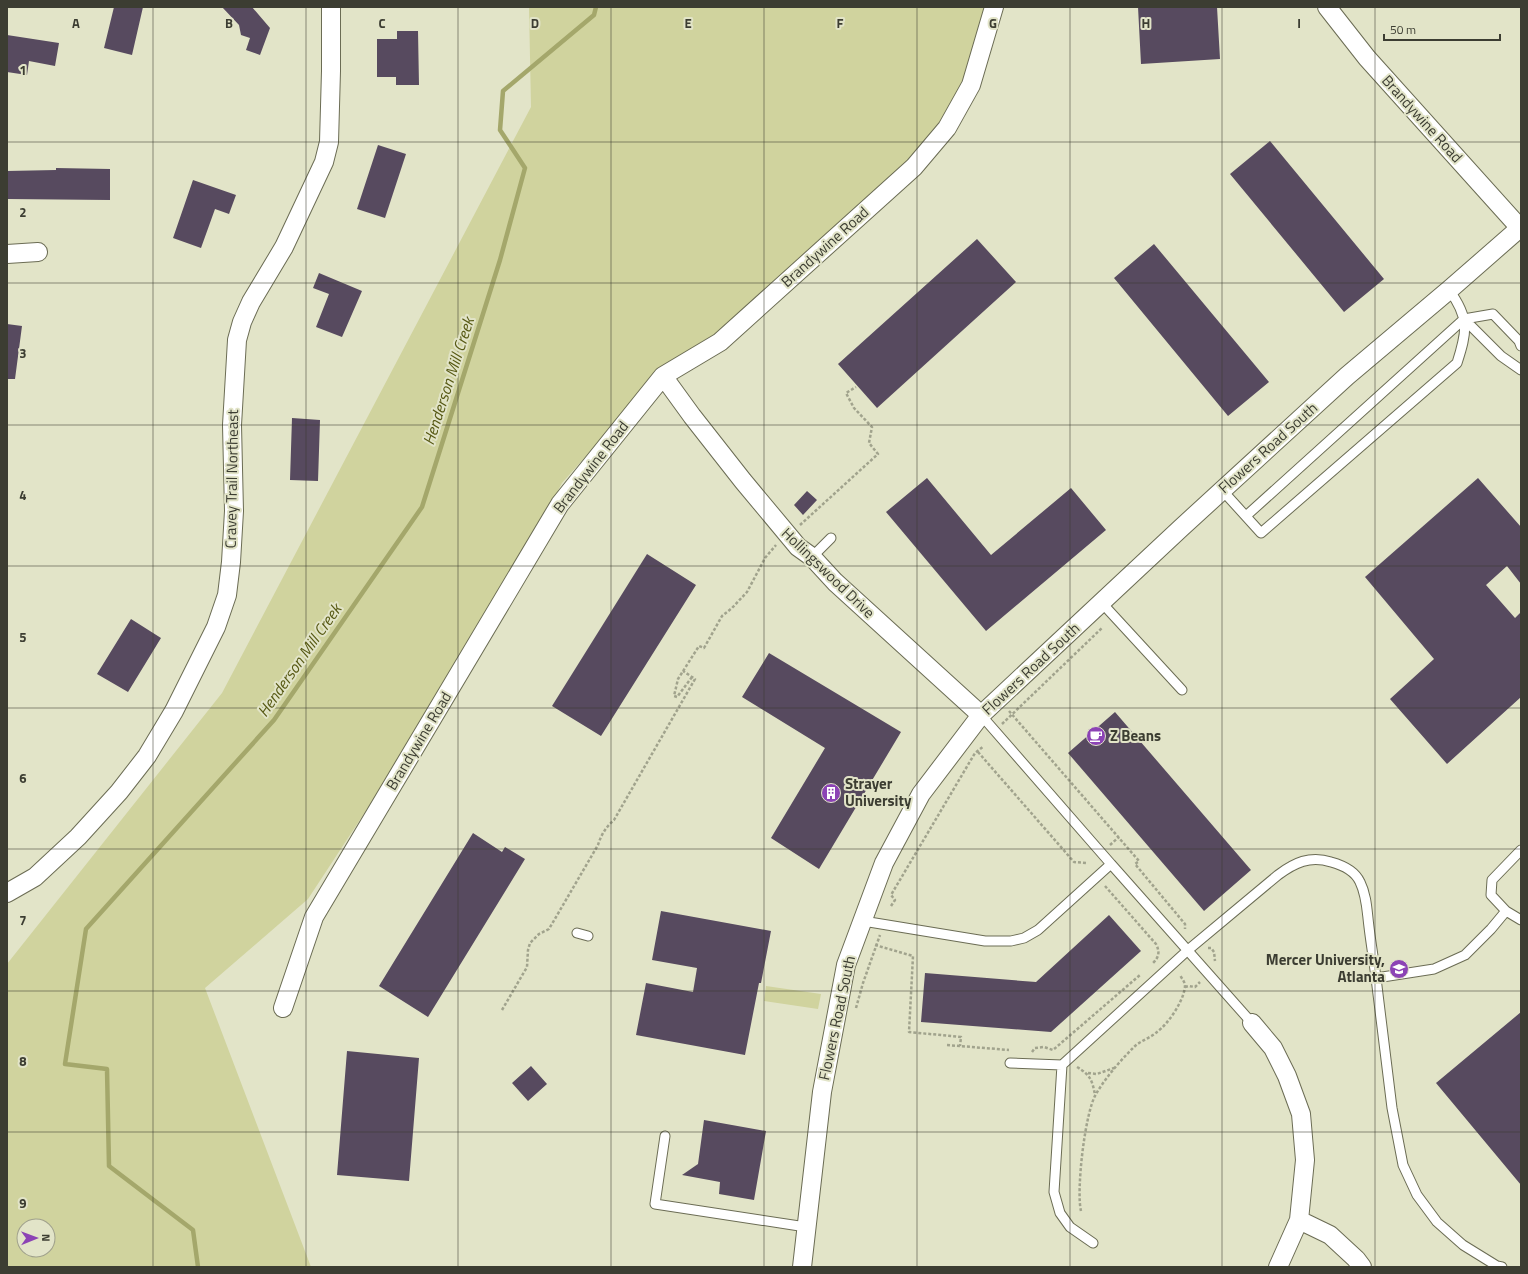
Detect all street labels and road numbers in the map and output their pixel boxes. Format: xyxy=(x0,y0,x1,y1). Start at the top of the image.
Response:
street label: Brandywine Road xyxy=(1377,70,1468,168)
street label: Brandywine Road xyxy=(776,201,874,292)
street label: Flowers Road South xyxy=(1213,397,1322,499)
street label: Cravey Trail Northeast xyxy=(219,409,244,549)
street label: Brandywine Road xyxy=(547,416,634,518)
street label: Hollingswood Drive xyxy=(776,522,880,623)
street label: Flowers Road South xyxy=(976,617,1085,720)
street label: Brandywine Road xyxy=(380,687,457,794)
street label: Flowers Road South xyxy=(812,954,861,1082)

